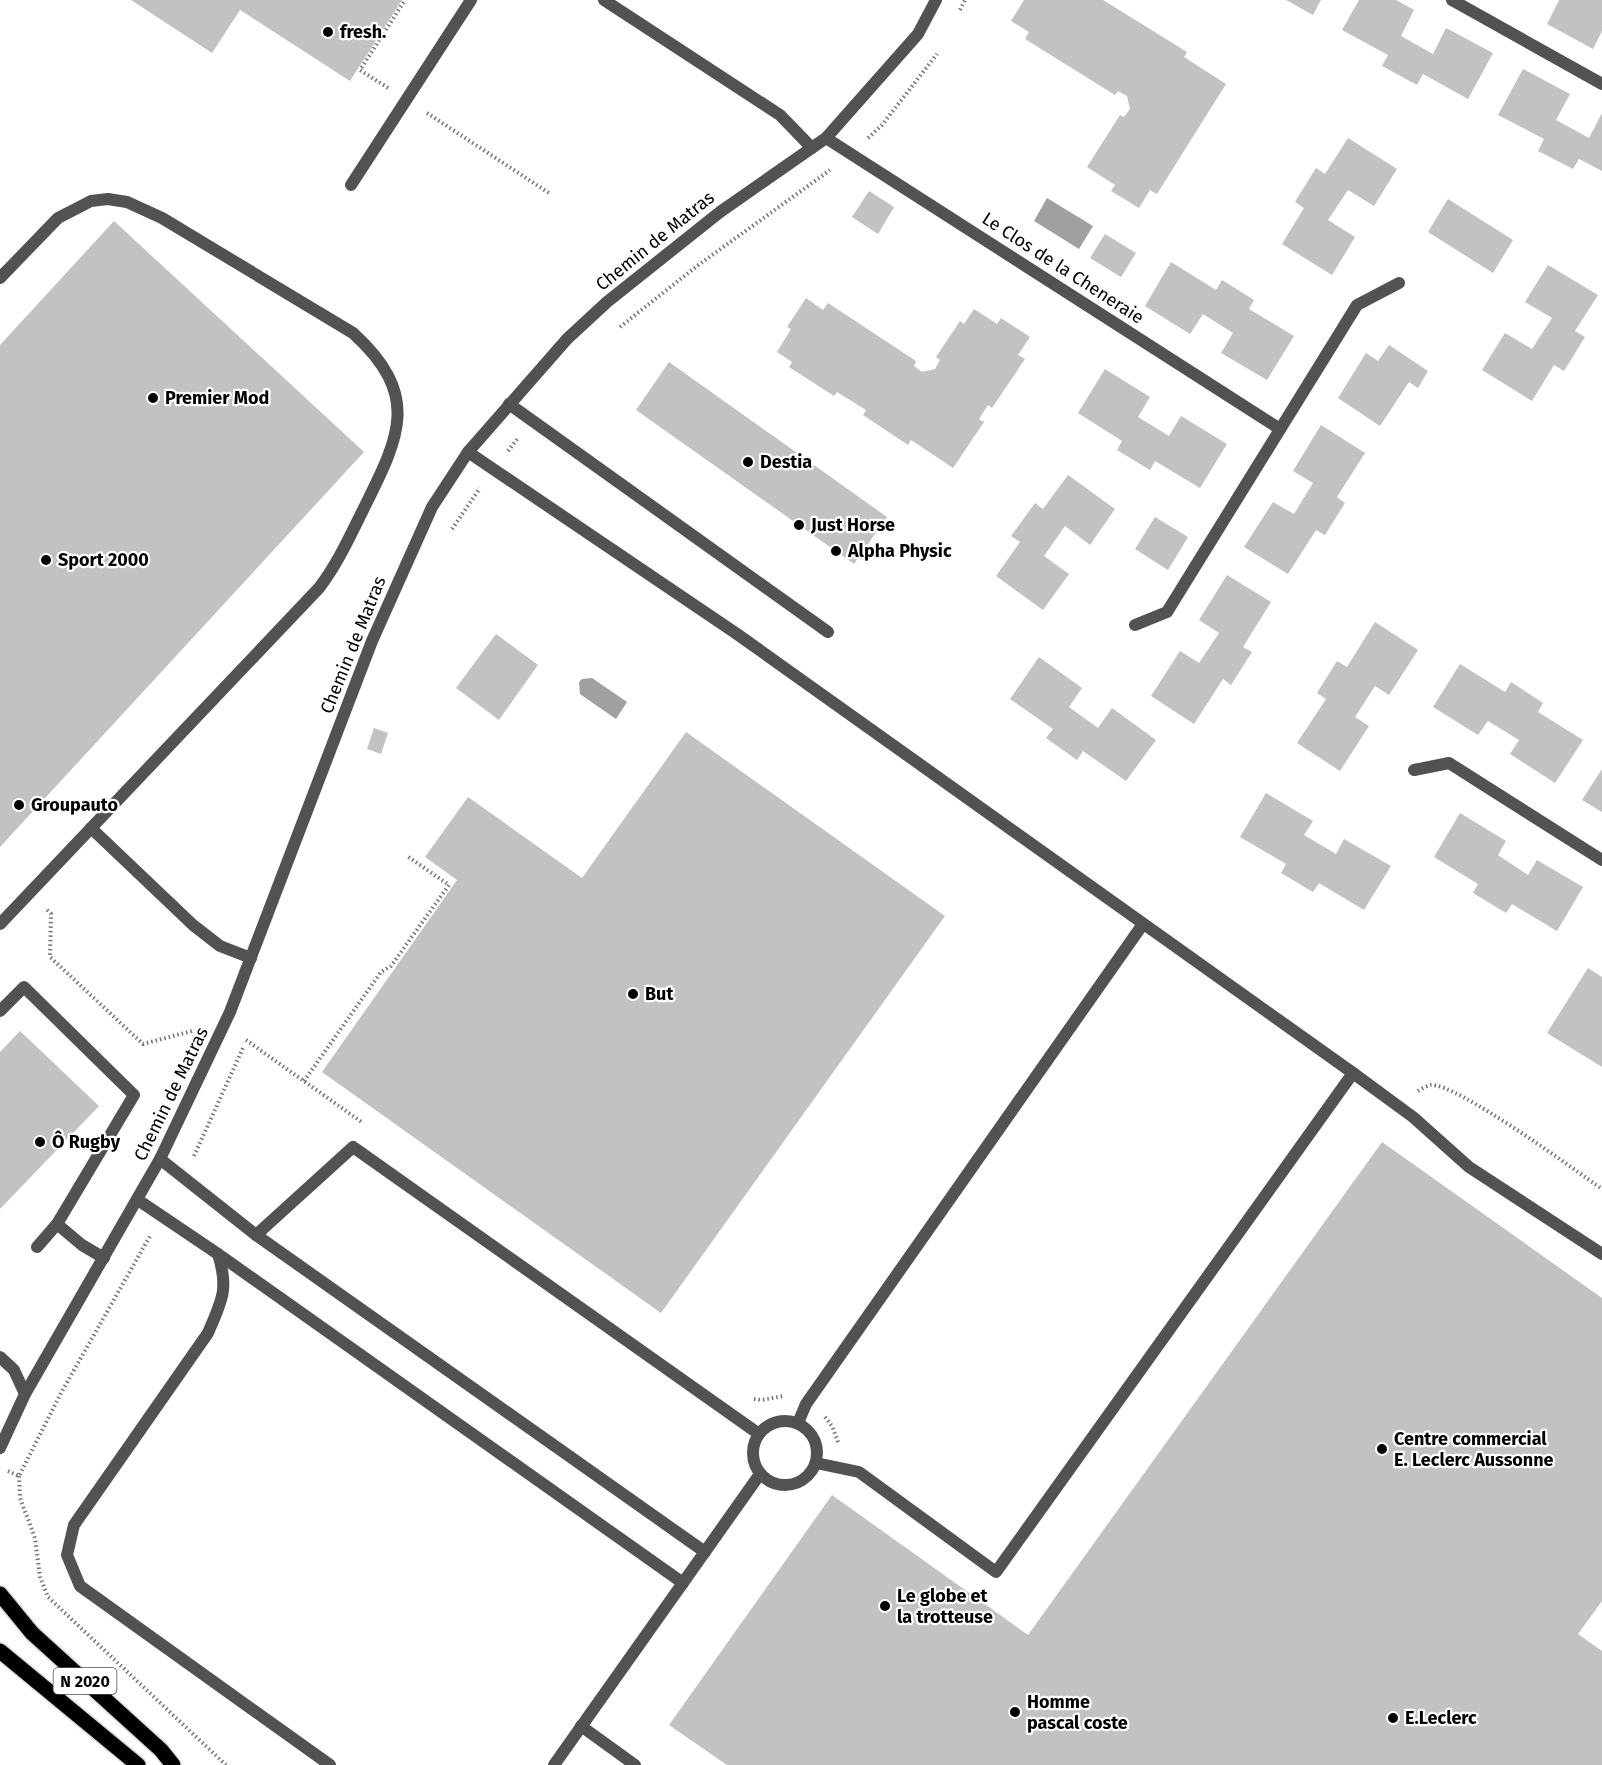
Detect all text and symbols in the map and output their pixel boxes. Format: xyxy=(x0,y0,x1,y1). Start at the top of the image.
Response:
place label: fresh. xyxy=(340,21,386,43)
marker: fresh. xyxy=(321,25,335,39)
street label: Chemin de Matras xyxy=(591,186,719,296)
street label: Le Clos de la Cheneraie xyxy=(978,207,1148,329)
place label: Premier Mod xyxy=(165,387,269,409)
marker: Premier Mod xyxy=(146,391,160,405)
place label: Destia xyxy=(760,451,812,473)
marker: Destia xyxy=(741,455,755,469)
place label: Just Horse xyxy=(810,514,895,536)
marker: Just Horse xyxy=(792,518,806,532)
place label: Alpha Physic xyxy=(847,540,952,562)
marker: Alpha Physic xyxy=(829,544,843,558)
place label: Sport 2000 xyxy=(58,549,149,571)
marker: Sport 2000 xyxy=(39,553,53,567)
street label: Chemin de Matras xyxy=(315,573,391,717)
place label: Groupauto xyxy=(31,794,118,816)
marker: Groupauto xyxy=(12,798,26,812)
place label: But xyxy=(645,983,674,1005)
marker: But xyxy=(626,987,640,1001)
street label: Chemin de Matras xyxy=(129,1024,213,1164)
place label: Ô Rugby xyxy=(52,1130,121,1153)
marker: Ô Rugby xyxy=(33,1135,47,1149)
place label: Centre commercial E. Leclerc Aussonne xyxy=(1394,1428,1554,1471)
marker: Centre commercial E. Leclerc Aussonne xyxy=(1375,1442,1389,1456)
place label: Le globe et la trotteuse xyxy=(897,1585,993,1628)
marker: Le globe et la trotteuse xyxy=(878,1599,892,1613)
road number: N 2020 xyxy=(54,1668,116,1694)
place label: Homme pascal coste xyxy=(1027,1691,1128,1734)
marker: Homme pascal coste xyxy=(1008,1705,1022,1719)
place label: E.Leclerc xyxy=(1405,1707,1477,1729)
marker: E.Leclerc xyxy=(1386,1711,1400,1725)

